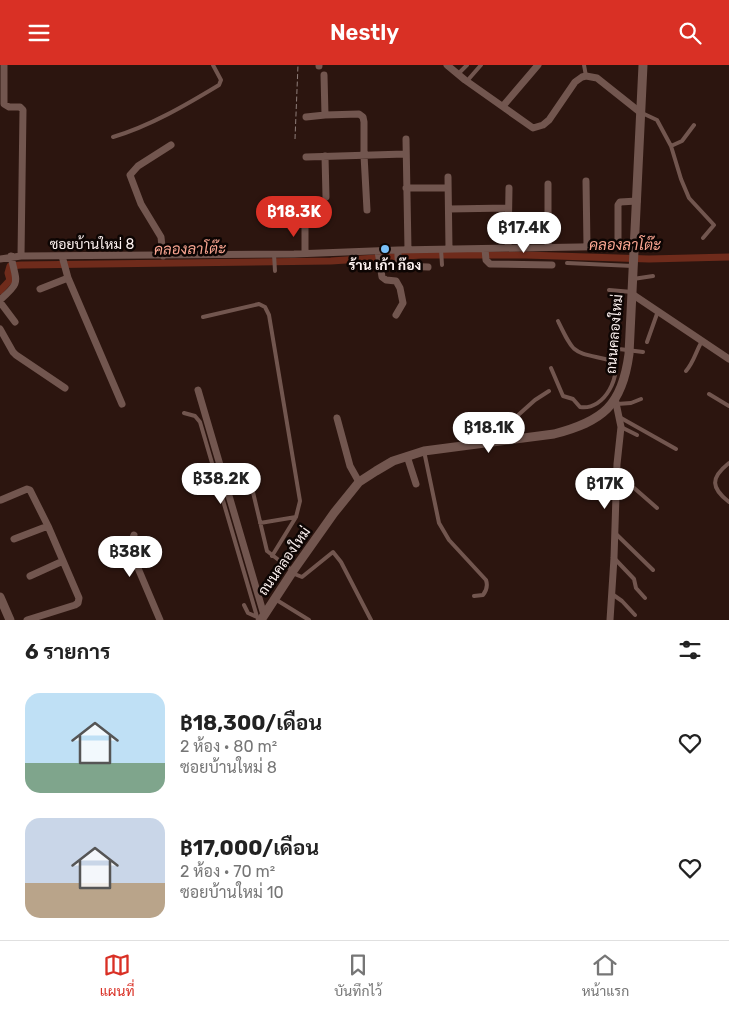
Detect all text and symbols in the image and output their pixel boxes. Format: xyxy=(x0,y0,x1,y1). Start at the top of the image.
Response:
icon: menu xyxy=(25,19,53,47)
text: Nestly xyxy=(330,19,399,46)
icon: search xyxy=(676,19,704,47)
pin: ฿18.3K xyxy=(253,195,335,238)
text: ฿18.3K xyxy=(267,202,321,221)
pin: ฿17.4K xyxy=(483,211,565,254)
text: ฿17.4K xyxy=(498,218,550,237)
street label: ซอยบ้านใหม่ 8 xyxy=(50,235,134,253)
water label: คลองลาโต๊ะ xyxy=(589,235,661,254)
water label: คลองลาโต๊ะ xyxy=(154,238,226,259)
marker: ร้าน เก้า ก๊อง xyxy=(379,243,391,255)
place label: ร้าน เก้า ก๊อง xyxy=(349,257,421,274)
street label: ถนนคลองใหม่ xyxy=(603,294,626,375)
pin: ฿18.1K xyxy=(448,411,530,454)
text: ฿18.1K xyxy=(464,418,514,437)
pin: ฿38.2K xyxy=(180,463,262,505)
pin: ฿17K xyxy=(575,467,635,510)
text: ฿38.2K xyxy=(193,469,249,488)
text: ฿17K xyxy=(586,474,624,493)
street label: ถนนคลองใหม่ xyxy=(255,524,314,599)
pin: ฿38K xyxy=(100,535,160,578)
text: ฿38K xyxy=(109,542,151,561)
icon: filters xyxy=(676,636,704,664)
text: 6 รายการ xyxy=(25,639,110,664)
text: ฿18,300/เดือน xyxy=(180,710,322,735)
icon: home xyxy=(65,713,125,773)
icon: heart xyxy=(676,729,704,757)
text: 2 ห้อง · 80 m² xyxy=(180,737,277,756)
text: ซอยบ้านใหม่ 8 xyxy=(180,758,277,777)
text: ฿17,000/เดือน xyxy=(180,835,319,860)
icon: home xyxy=(65,838,125,898)
icon: heart xyxy=(676,854,704,882)
text: 2 ห้อง · 70 m² xyxy=(180,862,275,881)
text: ซอยบ้านใหม่ 10 xyxy=(180,883,284,902)
tab: แผนที่ xyxy=(100,951,135,1000)
tab: บันทึกไว้ xyxy=(334,951,382,1000)
tab: หน้าแรก xyxy=(582,951,629,1000)

